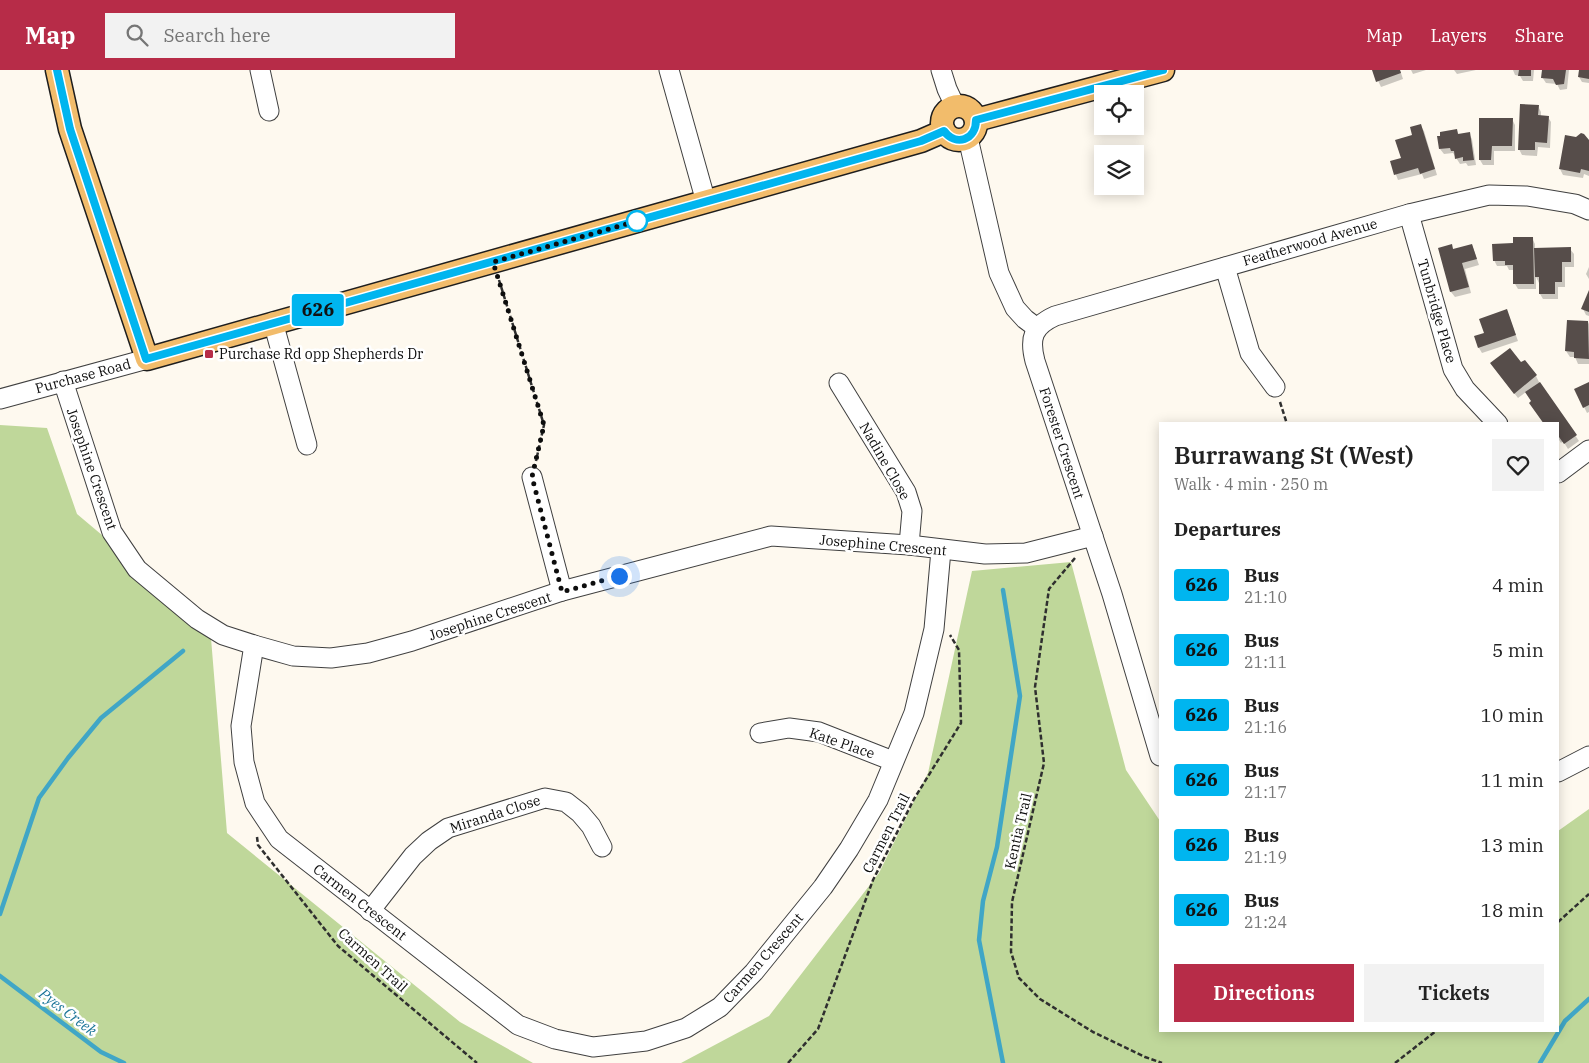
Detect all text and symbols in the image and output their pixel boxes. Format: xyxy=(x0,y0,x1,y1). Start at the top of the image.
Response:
search box xyxy=(105,13,455,58)
text: Map xyxy=(25,19,75,51)
icon: search xyxy=(123,21,151,49)
text: Search here xyxy=(163,23,270,47)
text: Map xyxy=(1366,24,1403,47)
text: Layers xyxy=(1431,24,1487,47)
text: Share xyxy=(1515,24,1564,47)
map controls xyxy=(1094,85,1144,195)
button: locate xyxy=(1094,85,1144,135)
button: layers xyxy=(1094,145,1144,195)
unlabelled marker xyxy=(626,210,648,232)
street label: Featherwood Avenue xyxy=(1241,214,1379,270)
street label: Tunbridge Place xyxy=(1414,257,1460,365)
line badge: 626 xyxy=(289,294,347,326)
text: 626 xyxy=(302,298,334,321)
place label: Purchase Rd opp Shepherds Dr xyxy=(219,345,424,363)
marker: Purchase Rd opp Shepherds Dr xyxy=(203,348,215,360)
street label: Purchase Road xyxy=(33,354,133,397)
street label: Forester Crescent xyxy=(1035,385,1089,501)
street label: Josephine Crescent xyxy=(63,406,121,532)
street label: Nadine Close xyxy=(856,419,914,503)
text: Burrawang St (West) xyxy=(1174,439,1413,471)
button: heart xyxy=(1492,439,1544,491)
text: Walk · 4 min · 250 m xyxy=(1174,474,1328,494)
text: Departures xyxy=(1174,517,1281,541)
street label: Josephine Crescent xyxy=(819,530,947,560)
text: Bus xyxy=(1244,563,1279,587)
your location xyxy=(607,564,632,589)
text: 626 xyxy=(1185,573,1218,596)
text: 4 min xyxy=(1492,573,1544,597)
text: 21:10 xyxy=(1244,587,1287,607)
street label: Josephine Crescent xyxy=(426,588,554,644)
text: Bus xyxy=(1244,628,1279,652)
text: 626 xyxy=(1185,638,1218,661)
text: 5 min xyxy=(1492,638,1544,662)
text: 21:11 xyxy=(1244,652,1287,672)
text: Bus xyxy=(1244,693,1279,717)
text: 626 xyxy=(1185,703,1218,726)
text: 10 min xyxy=(1481,703,1544,727)
text: 21:16 xyxy=(1244,717,1287,737)
street label: Kate Place xyxy=(807,723,877,763)
text: Bus xyxy=(1244,758,1279,782)
text: 626 xyxy=(1185,768,1218,791)
text: 11 min xyxy=(1481,768,1544,792)
text: 21:17 xyxy=(1244,782,1287,802)
street label: Carmen Trail xyxy=(858,790,914,876)
street label: Miranda Close xyxy=(447,791,543,837)
street label: Kentia Trail xyxy=(1000,791,1036,871)
text: Bus xyxy=(1244,823,1279,847)
text: 626 xyxy=(1185,833,1218,856)
text: 13 min xyxy=(1481,833,1544,857)
text: 21:19 xyxy=(1244,847,1287,867)
street label: Carmen Crescent xyxy=(310,860,410,944)
text: Bus xyxy=(1244,888,1279,912)
text: 626 xyxy=(1185,898,1218,921)
text: 18 min xyxy=(1481,898,1544,922)
street label: Carmen Crescent xyxy=(719,909,807,1007)
text: 21:24 xyxy=(1244,912,1287,932)
street label: Carmen Trail xyxy=(335,924,411,996)
button: Directions xyxy=(1174,964,1354,1022)
button: Tickets xyxy=(1364,964,1544,1022)
water label: Pyes Creek xyxy=(34,983,101,1040)

